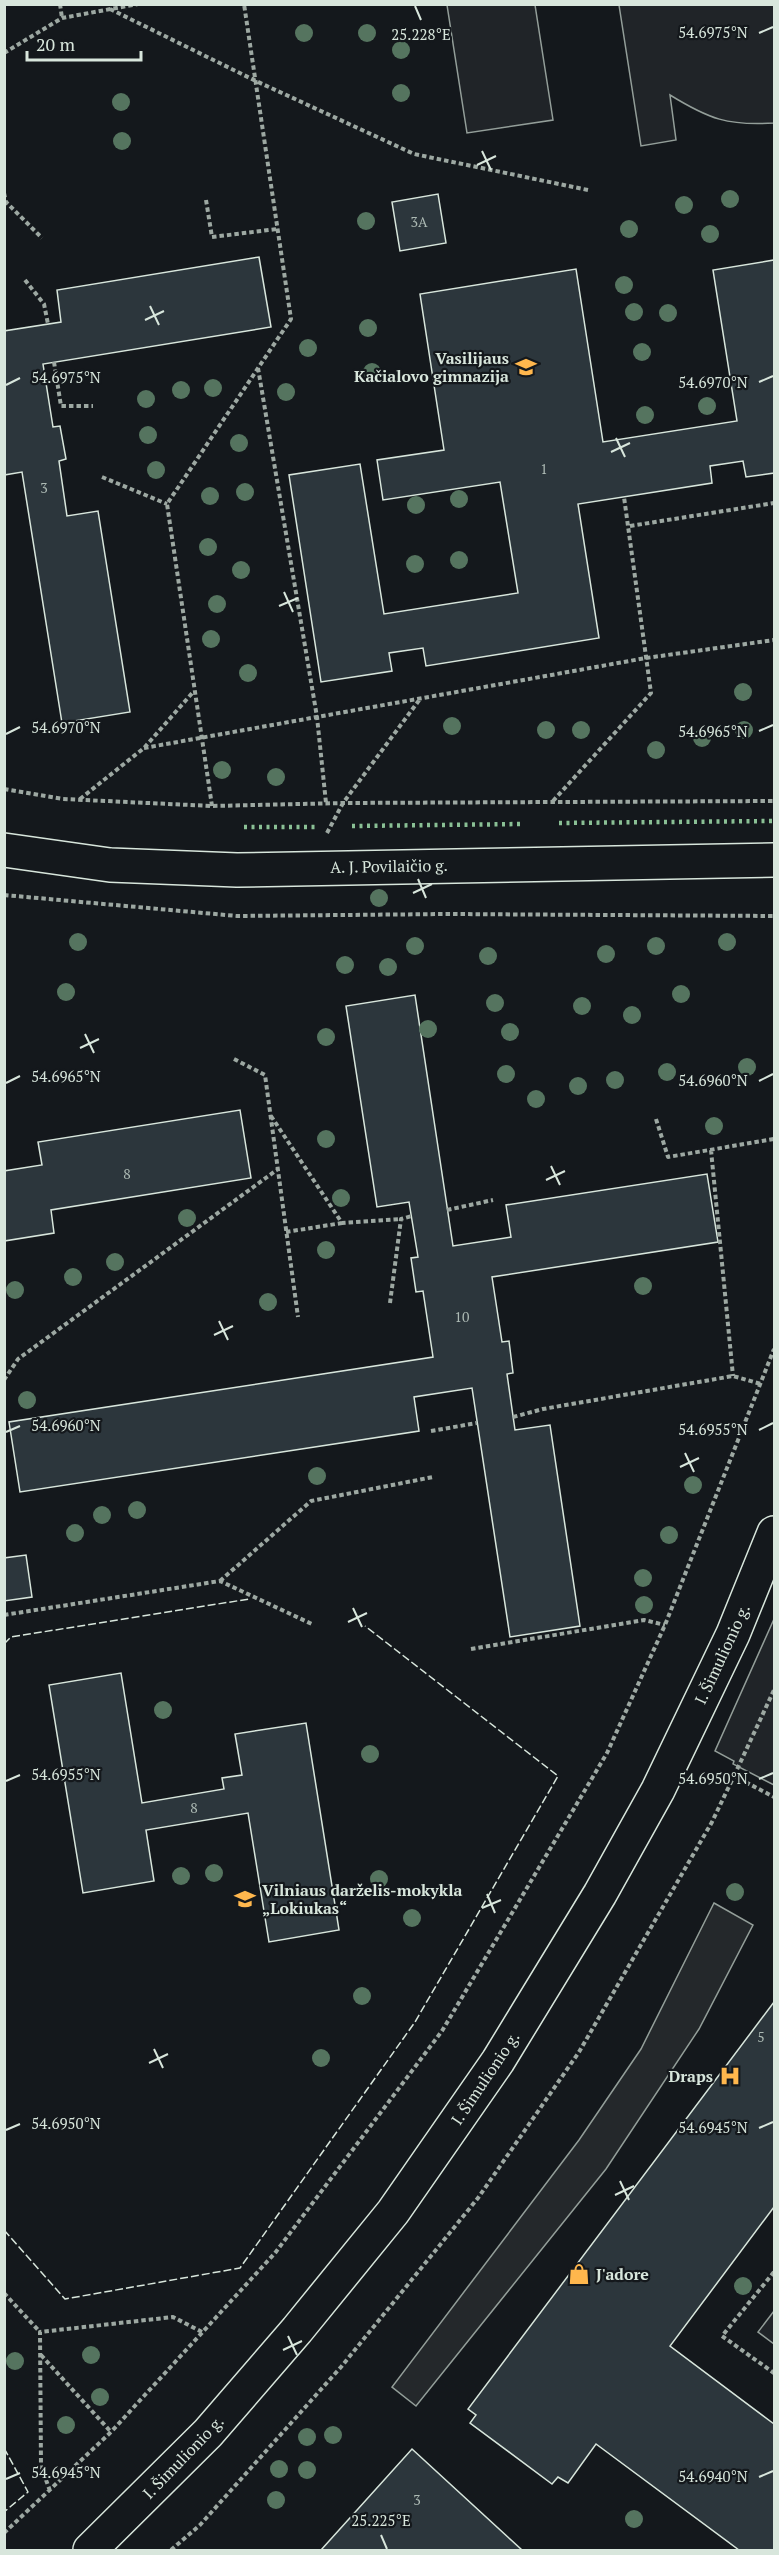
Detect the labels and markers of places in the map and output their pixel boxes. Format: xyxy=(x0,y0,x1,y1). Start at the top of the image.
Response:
place label: Vasilijaus Kačialovo gimnazija xyxy=(354,347,509,387)
school or university icon: Vasilijaus Kačialovo gimnazija xyxy=(514,355,538,379)
place label: Vilniaus darželis-mokykla „Lokiukas“ xyxy=(262,1879,462,1919)
school or university icon: Vilniaus darželis-mokykla „Lokiukas“ xyxy=(233,1887,257,1911)
hospital icon: Draps xyxy=(718,2064,742,2088)
place label: Draps xyxy=(668,2065,713,2087)
shop icon: J'adore xyxy=(567,2262,591,2286)
place label: J'adore xyxy=(596,2263,649,2285)

